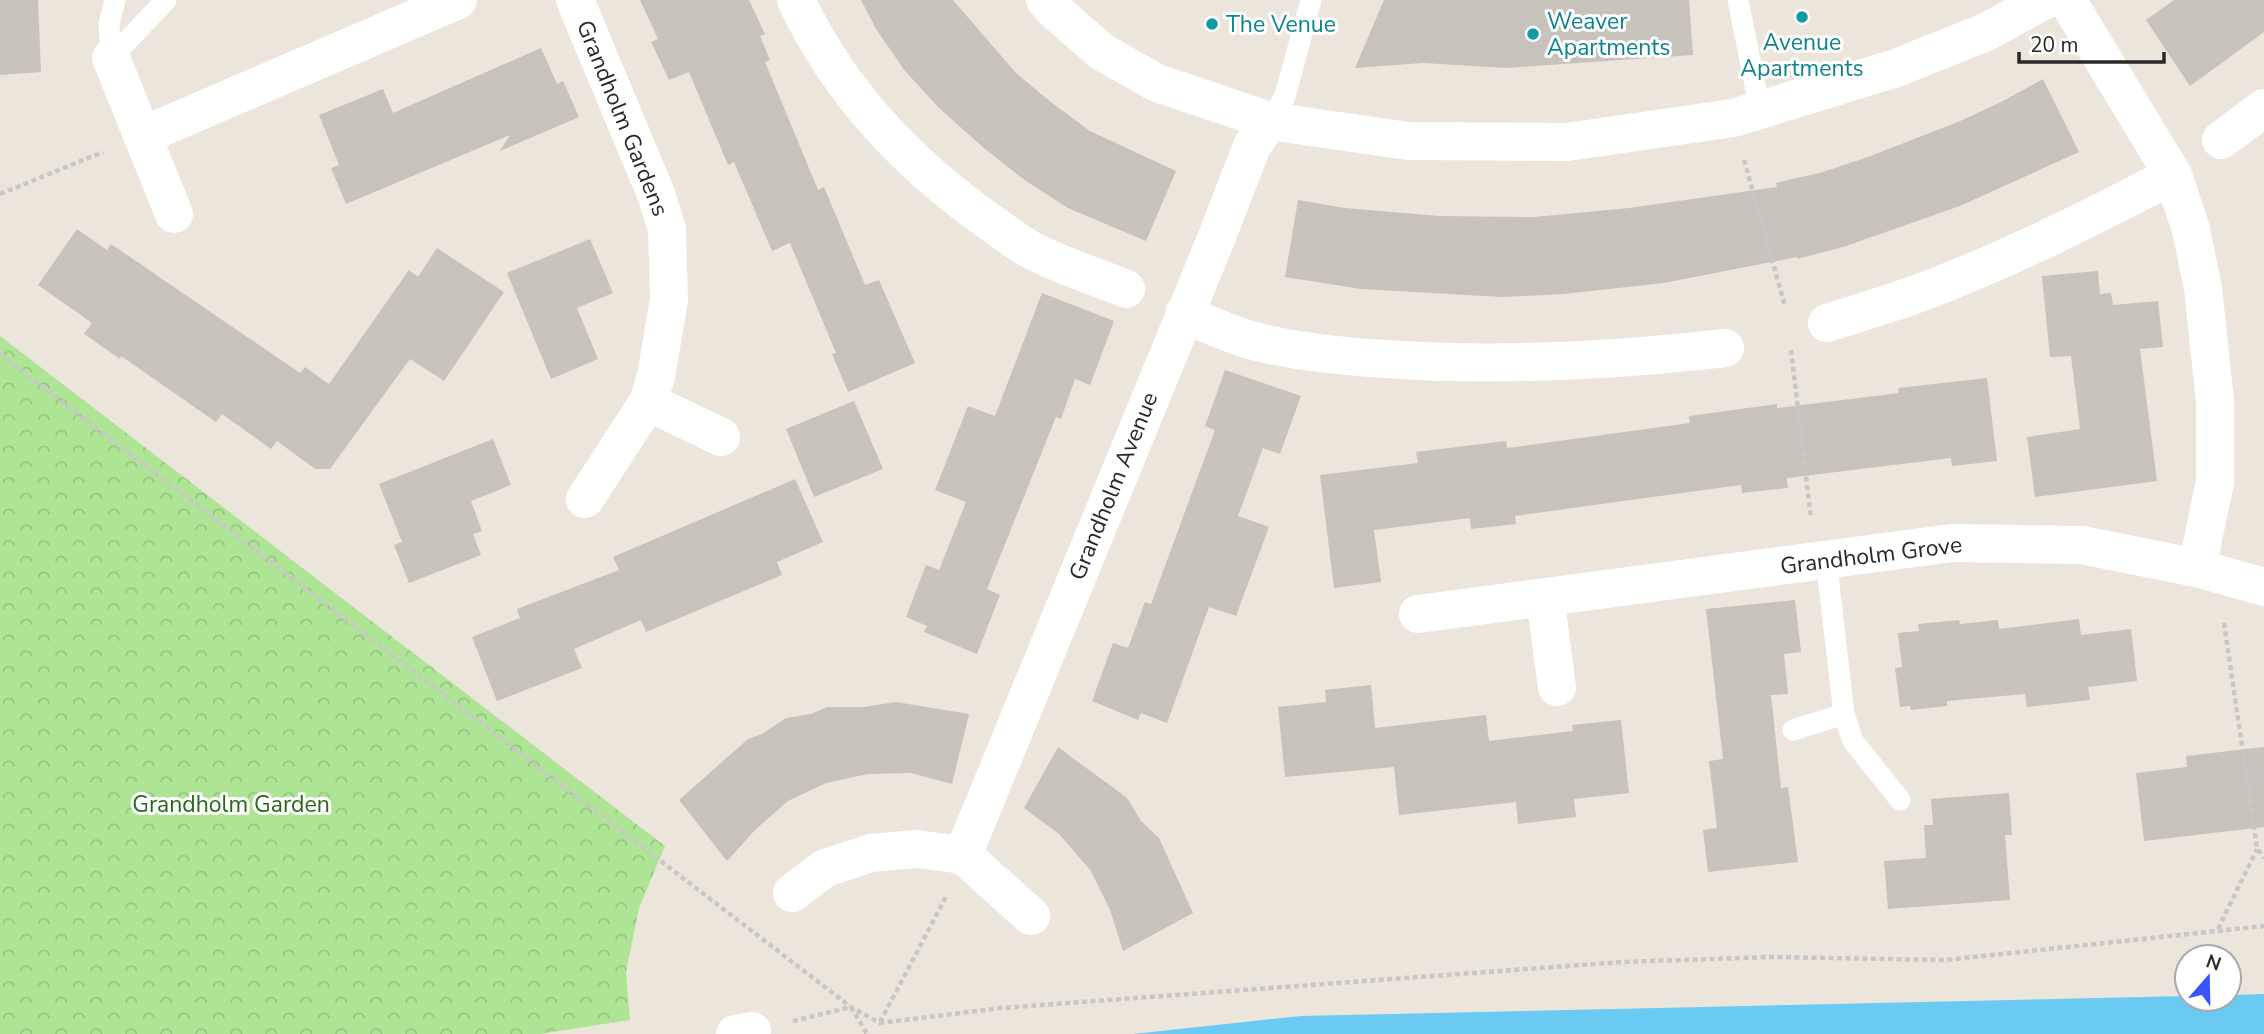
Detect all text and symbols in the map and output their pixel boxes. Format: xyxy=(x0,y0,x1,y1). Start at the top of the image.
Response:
place label: Weaver Apartments xyxy=(1547,6,1670,63)
place label: The Venue xyxy=(1226,9,1336,40)
marker: Avenue Apartments xyxy=(1794,9,1810,25)
street label: Grandholm Gardens xyxy=(569,16,676,221)
marker: The Venue xyxy=(1204,16,1220,32)
scale bar xyxy=(2019,21,2164,65)
marker: Weaver Apartments xyxy=(1525,26,1541,42)
place label: Avenue Apartments xyxy=(1740,27,1864,84)
text: 20 m xyxy=(2030,31,2079,59)
street label: Grandholm Avenue xyxy=(1062,388,1165,585)
street label: Grandholm Grove xyxy=(1778,529,1964,582)
park label: Grandholm Garden xyxy=(132,789,330,820)
north arrow xyxy=(2173,943,2243,1013)
text: N xyxy=(2202,948,2225,978)

